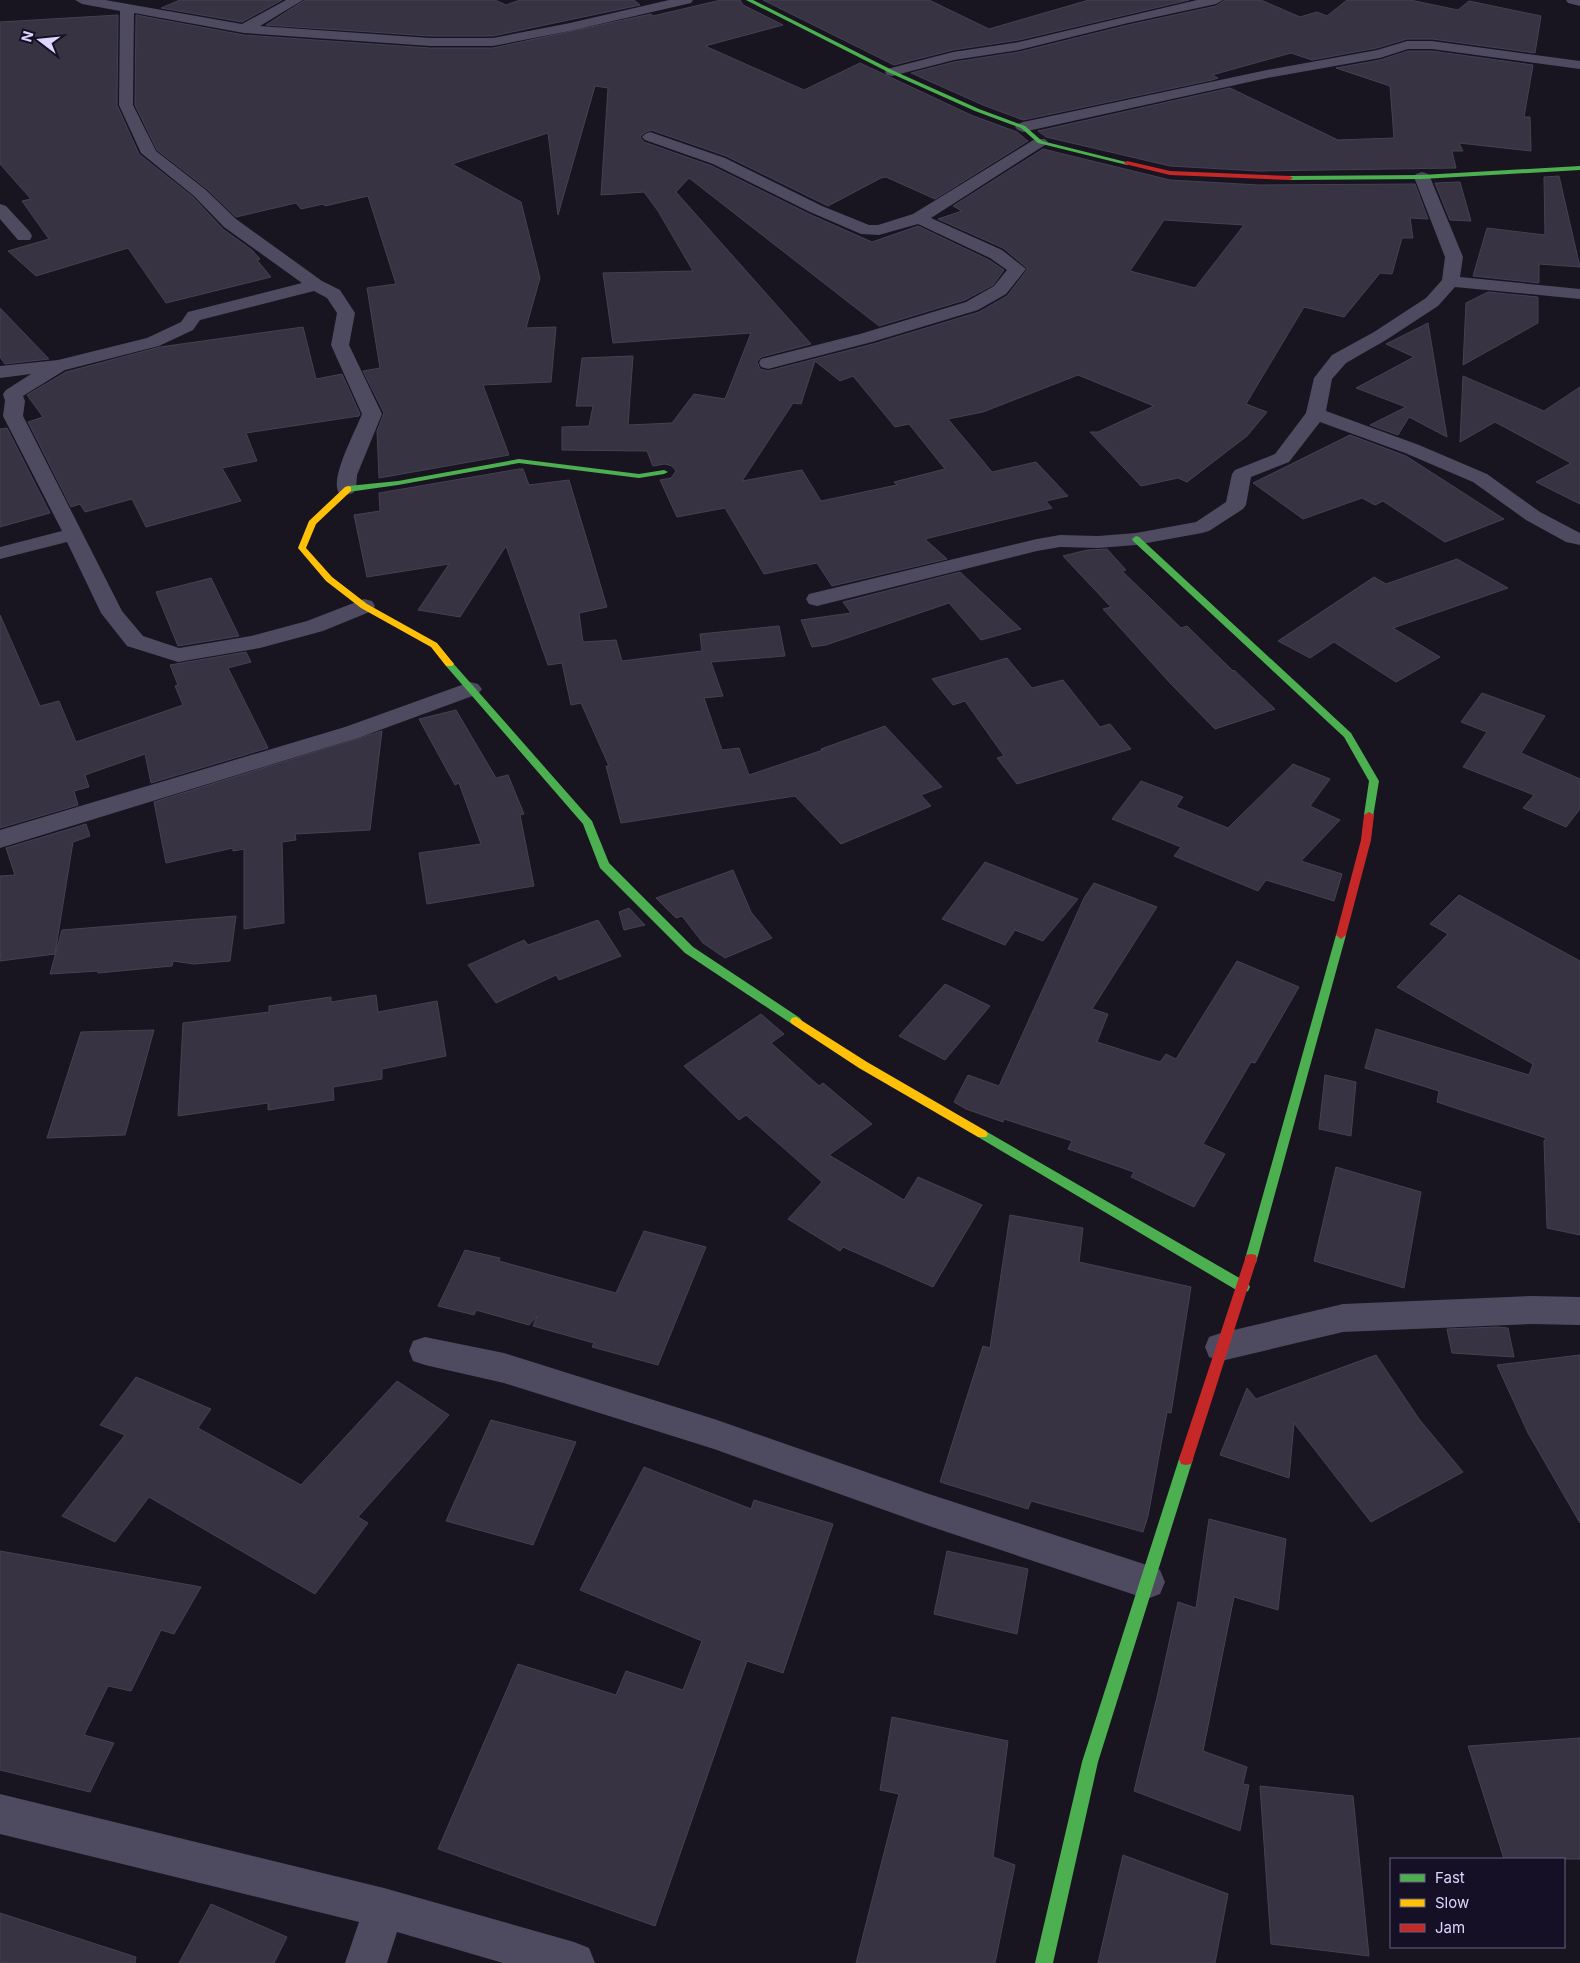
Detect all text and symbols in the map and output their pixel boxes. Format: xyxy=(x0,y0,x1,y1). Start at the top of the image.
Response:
north arrow xyxy=(15,15,65,65)
text: N xyxy=(17,29,37,44)
legend xyxy=(1390,1858,1565,1948)
text: Fast xyxy=(1435,1868,1465,1887)
text: Slow xyxy=(1435,1893,1469,1912)
text: Jam xyxy=(1435,1918,1465,1937)

